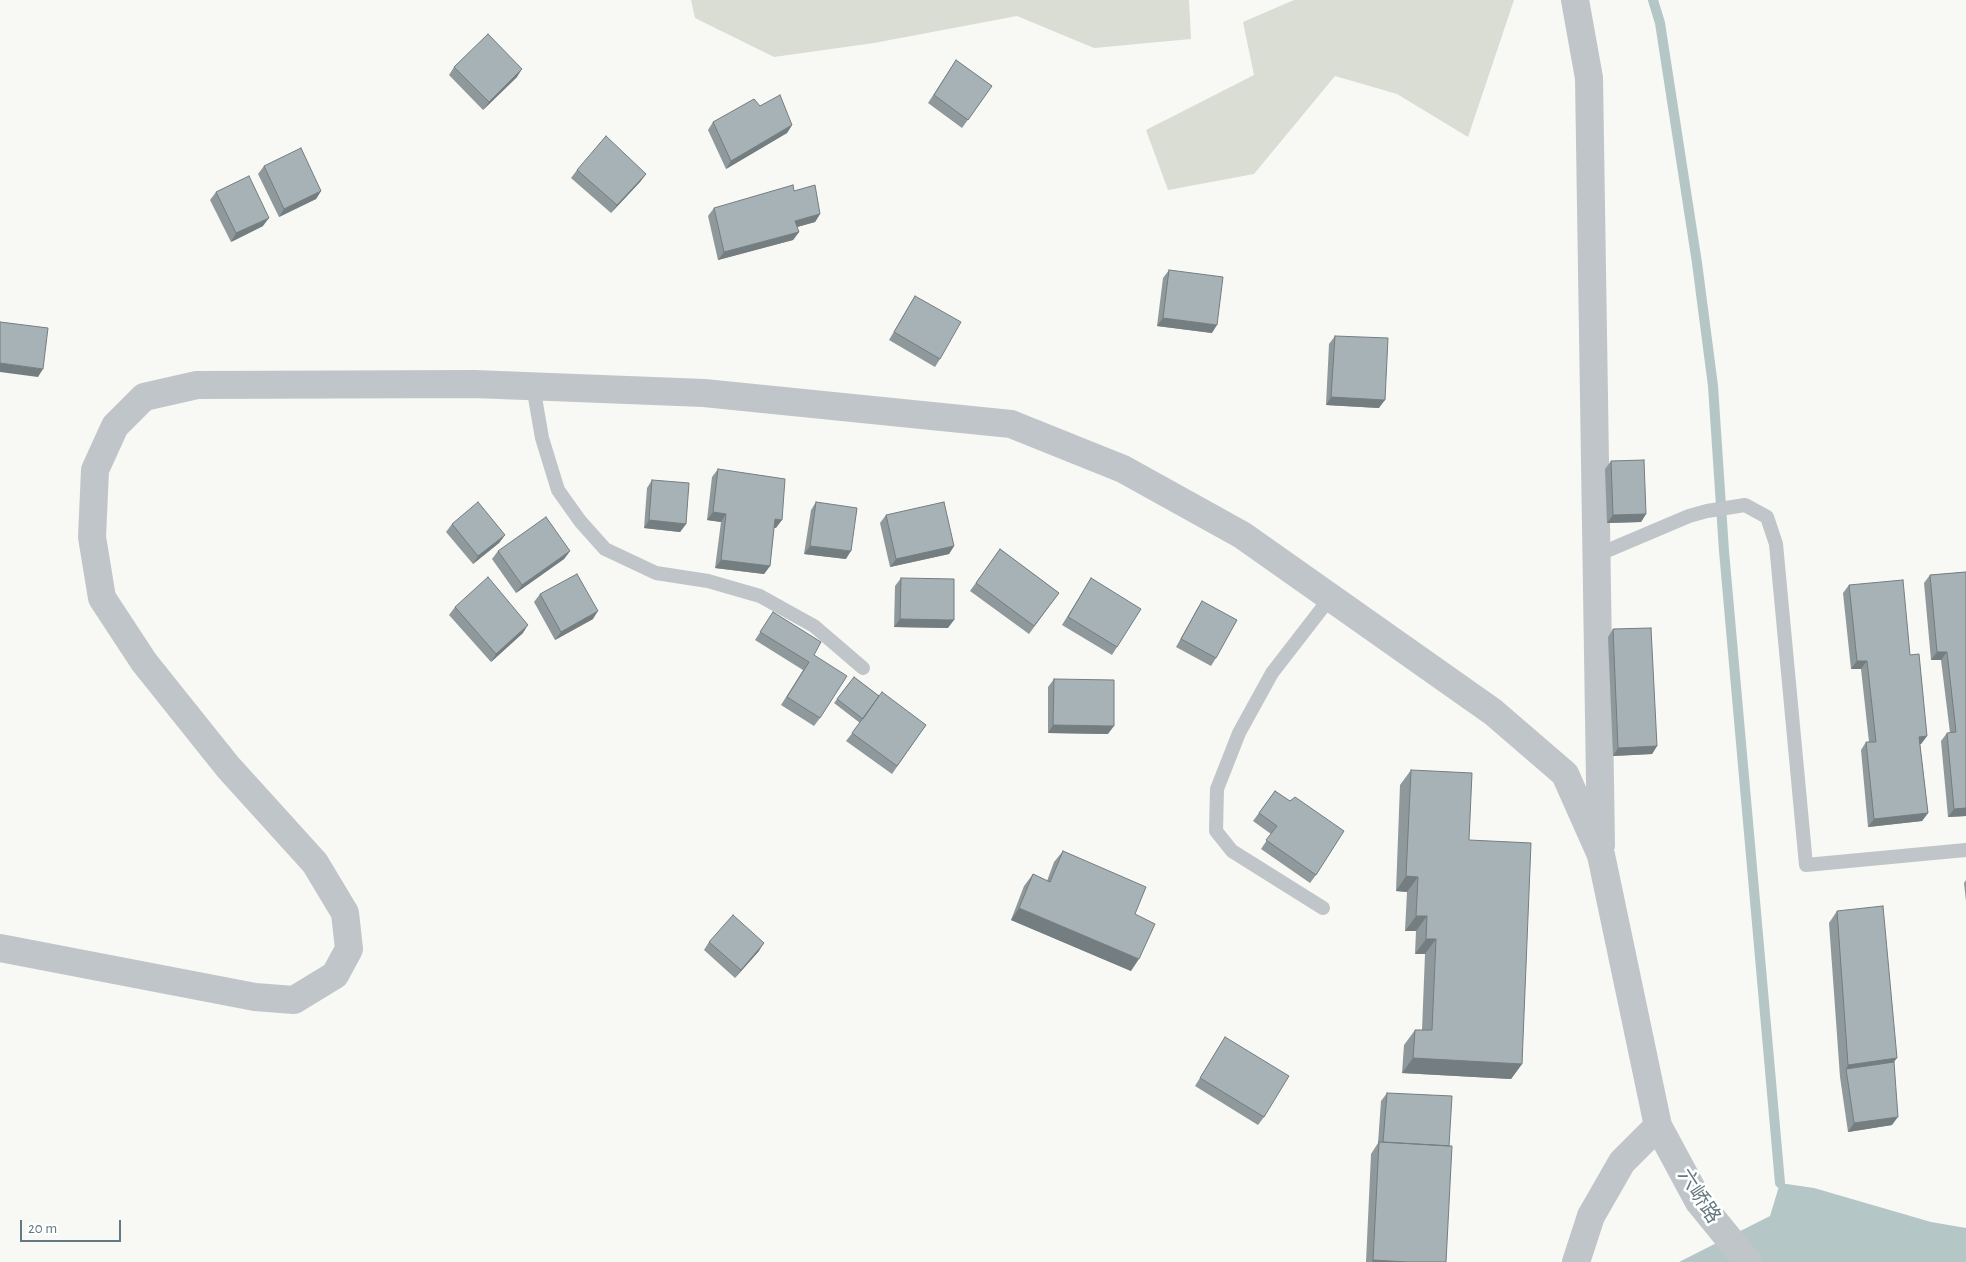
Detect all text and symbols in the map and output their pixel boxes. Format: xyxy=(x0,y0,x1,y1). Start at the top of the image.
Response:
street label: 六峤路 xyxy=(1673,1164,1725,1228)
scale bar xyxy=(22,1210,124,1242)
text: 20 m xyxy=(28,1221,57,1236)

